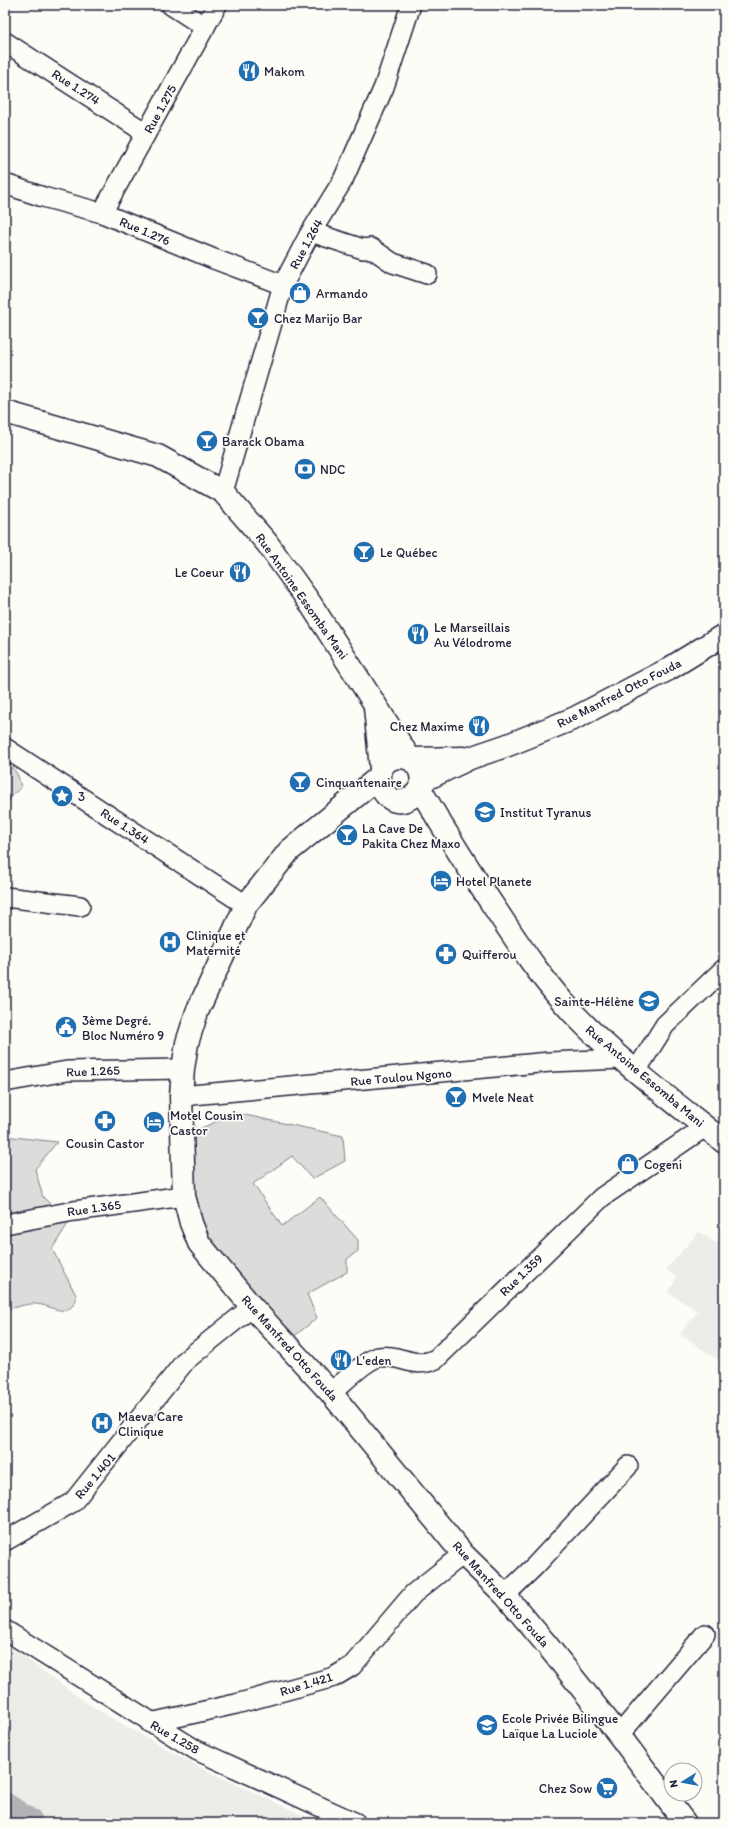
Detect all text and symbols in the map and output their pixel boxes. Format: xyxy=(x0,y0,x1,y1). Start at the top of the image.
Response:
restaurant icon: Makom xyxy=(236,58,262,84)
place label: Makom xyxy=(264,64,305,79)
street label: Rue 1.274 xyxy=(49,66,103,108)
street label: Rue 1.275 xyxy=(140,82,180,136)
street label: Rue 1.276 xyxy=(117,214,173,248)
street label: Rue 1.264 xyxy=(286,216,326,272)
shop icon: Armando xyxy=(287,280,313,306)
place label: Armando xyxy=(316,286,368,301)
bar icon: Chez Marijo Bar xyxy=(245,305,271,331)
place label: Chez Marijo Bar xyxy=(274,311,362,326)
bar icon: Barack Obama xyxy=(194,428,220,454)
place label: Barack Obama xyxy=(222,434,305,449)
bank icon: NDC xyxy=(292,456,318,482)
place label: NDC xyxy=(320,462,345,477)
street label: Rue Antoine Essomba Mani xyxy=(253,530,351,662)
bar icon: Le Québec xyxy=(351,539,377,565)
place label: Le Québec xyxy=(380,545,437,560)
restaurant icon: Le Coeur xyxy=(227,559,253,585)
place label: Le Coeur xyxy=(175,565,225,580)
place label: Le Marseillais Au Vélodrome xyxy=(434,620,512,650)
restaurant icon: Le Marseillais Au Vélodrome xyxy=(405,621,431,647)
street label: Rue Manfred Otto Fouda xyxy=(554,655,684,731)
restaurant icon: Chez Maxime xyxy=(466,713,492,739)
place label: Chez Maxime xyxy=(390,719,464,734)
bar icon: Cinquantenaire xyxy=(287,769,313,795)
place label: Cinquantenaire xyxy=(316,775,402,790)
place icon: 3 xyxy=(49,783,75,809)
place label: 3 xyxy=(78,789,85,804)
school or university icon: Institut Tyranus xyxy=(472,799,498,825)
street label: Rue 1.364 xyxy=(98,805,152,847)
place label: Institut Tyranus xyxy=(500,805,591,820)
place label: La Cave De Pakita Chez Maxo xyxy=(362,821,461,851)
bar icon: La Cave De Pakita Chez Maxo xyxy=(334,822,360,848)
hotel icon: Hotel Planete xyxy=(428,868,454,894)
place label: Hotel Planete xyxy=(456,874,532,889)
place label: Clinique et Maternité xyxy=(186,928,246,958)
hospital icon: Clinique et Maternité xyxy=(157,929,183,955)
pharmacy icon: Quifferou xyxy=(433,941,459,967)
place label: Quifferou xyxy=(462,947,517,962)
school or university icon: Sainte-Hélène xyxy=(636,988,662,1014)
place label: Sainte-Hélène xyxy=(554,994,634,1009)
place label: 3ème Degré. Bloc Numéro 9 xyxy=(82,1013,164,1043)
public building icon: 3ème Degré. Bloc Numéro 9 xyxy=(53,1014,79,1040)
street label: Rue Antoine Essomba Mani xyxy=(582,1022,708,1130)
street label: Rue 1.265 xyxy=(66,1063,120,1079)
street label: Rue Toulou Ngono xyxy=(350,1065,453,1089)
bar icon: Mvele Neat xyxy=(443,1084,469,1110)
place label: Mvele Neat xyxy=(472,1090,534,1105)
pharmacy icon: Cousin Castor xyxy=(92,1108,118,1134)
place label: Motel Cousin Castor xyxy=(170,1108,244,1138)
hotel icon: Motel Cousin Castor xyxy=(141,1109,167,1135)
place label: Cousin Castor xyxy=(66,1136,144,1151)
shop icon: Cogeni xyxy=(615,1151,641,1177)
place label: Cogeni xyxy=(644,1157,682,1172)
street label: Rue 1.365 xyxy=(66,1197,122,1219)
street label: Rue 1.359 xyxy=(496,1251,546,1299)
street label: Rue Manfred Otto Fouda xyxy=(238,1292,342,1404)
restaurant icon: L'eden xyxy=(328,1347,354,1373)
place label: L'eden xyxy=(356,1353,392,1368)
place label: Maeva Care Clinique xyxy=(118,1409,183,1439)
hospital icon: Maeva Care Clinique xyxy=(89,1410,115,1436)
street label: Rue 1.401 xyxy=(72,1450,118,1502)
street label: Rue Manfred Otto Fouda xyxy=(449,1538,553,1650)
street label: Rue 1.421 xyxy=(278,1669,334,1699)
place label: Ecole Privée Bilingue Laïque La Luciole xyxy=(502,1711,618,1741)
school or university icon: Ecole Privée Bilingue Laïque La Luciole xyxy=(474,1712,500,1738)
street label: Rue 1.258 xyxy=(148,1717,202,1757)
north arrow xyxy=(663,1762,703,1802)
supermarket icon: Chez Sow xyxy=(594,1775,620,1801)
text: N xyxy=(667,1779,681,1789)
place label: Chez Sow xyxy=(539,1781,592,1796)

